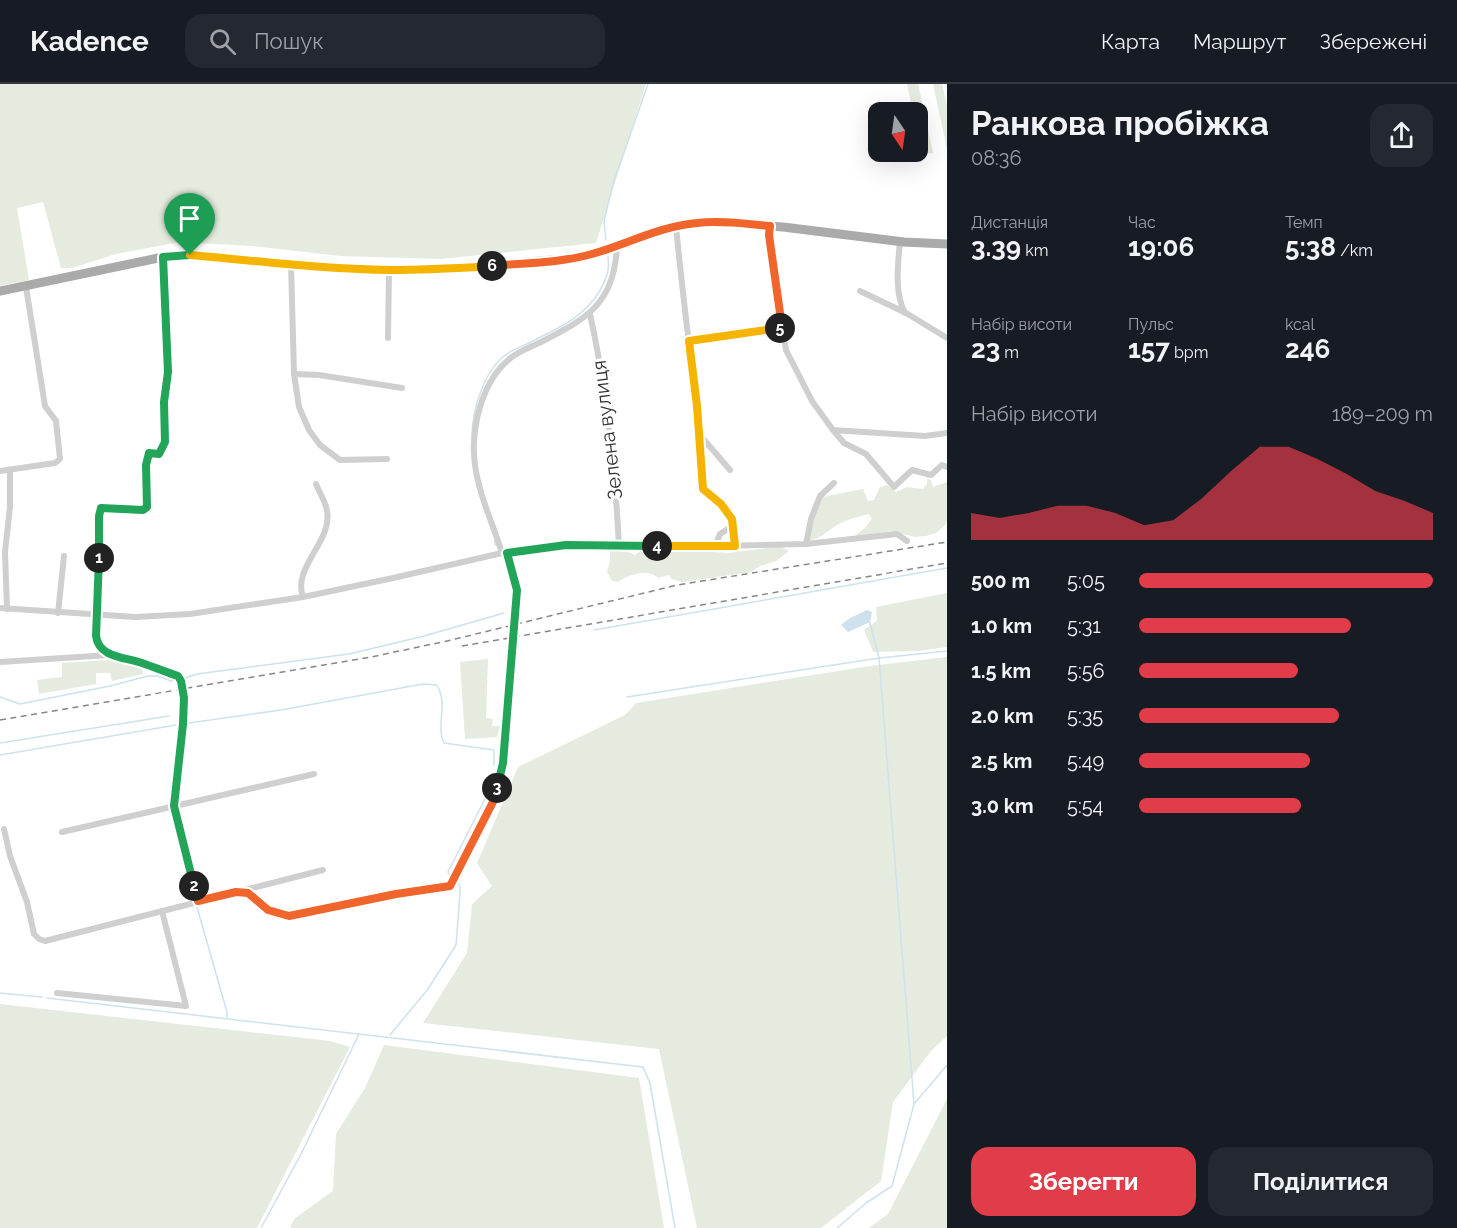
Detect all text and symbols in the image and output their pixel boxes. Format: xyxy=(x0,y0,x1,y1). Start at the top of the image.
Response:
search box xyxy=(185,14,605,68)
text: Kadence xyxy=(30,25,149,58)
icon: search xyxy=(206,25,239,58)
text: Пошук xyxy=(254,28,324,54)
text: Карта xyxy=(1101,29,1160,54)
text: Маршрут xyxy=(1193,29,1286,54)
text: Збережені xyxy=(1319,29,1427,54)
north arrow xyxy=(868,102,928,162)
map controls xyxy=(868,102,928,162)
text: Ранкова пробіжка xyxy=(971,104,1269,143)
button: share xyxy=(1370,104,1433,167)
text: 08:36 xyxy=(971,146,1022,170)
pin xyxy=(164,193,215,255)
icon: arrive xyxy=(173,202,206,235)
text: Дистанція xyxy=(971,213,1048,232)
text: Час xyxy=(1128,213,1156,232)
text: Темп xyxy=(1285,213,1323,232)
text: 3.39 xyxy=(971,232,1021,262)
text: 19:06 xyxy=(1128,232,1194,262)
text: 5:38 xyxy=(1285,232,1336,262)
text: km xyxy=(1021,241,1048,260)
text: /km xyxy=(1336,241,1373,260)
pin: 6 xyxy=(477,251,507,281)
text: 6 xyxy=(487,256,497,275)
pin: 5 xyxy=(765,313,795,343)
text: Набір висоти xyxy=(971,315,1072,334)
text: Пульс xyxy=(1128,315,1174,334)
text: kcal xyxy=(1285,315,1315,334)
text: 5 xyxy=(776,318,784,337)
text: 23 xyxy=(971,334,1000,364)
text: 157 xyxy=(1128,334,1170,364)
text: 246 xyxy=(1285,334,1330,364)
text: m xyxy=(1000,343,1019,362)
text: bpm xyxy=(1170,343,1208,362)
street label: Зелена вулиця xyxy=(587,359,627,501)
text: Набір висоти xyxy=(971,402,1097,426)
text: 189–209 m xyxy=(1332,402,1433,426)
pin: 4 xyxy=(642,531,672,561)
text: 4 xyxy=(652,536,662,555)
pin: 1 xyxy=(84,543,114,573)
text: 1 xyxy=(95,548,103,567)
text: 500 m xyxy=(971,569,1030,593)
text: 5:05 xyxy=(1067,569,1105,593)
text: 1.0 km xyxy=(971,614,1032,638)
text: 5:31 xyxy=(1067,614,1101,638)
text: 1.5 km xyxy=(971,659,1031,683)
text: 5:56 xyxy=(1067,659,1105,683)
text: 2.0 km xyxy=(971,704,1034,728)
text: 5:35 xyxy=(1067,704,1103,728)
text: 2.5 km xyxy=(971,749,1032,773)
text: 5:49 xyxy=(1067,749,1104,773)
pin: 3 xyxy=(482,773,512,803)
text: 3 xyxy=(493,778,501,797)
text: 3.0 km xyxy=(971,794,1034,818)
text: 5:54 xyxy=(1067,794,1103,818)
pin: 2 xyxy=(179,871,209,901)
text: 2 xyxy=(189,876,199,895)
button: Зберегти xyxy=(971,1147,1196,1216)
button: Поділитися xyxy=(1208,1147,1433,1216)

